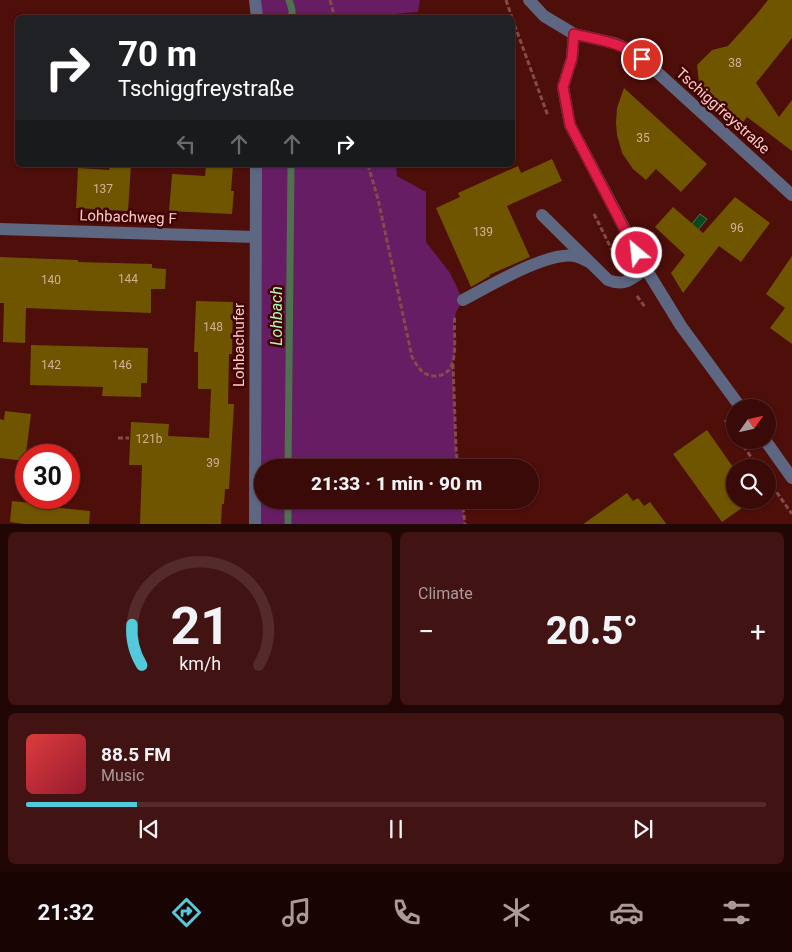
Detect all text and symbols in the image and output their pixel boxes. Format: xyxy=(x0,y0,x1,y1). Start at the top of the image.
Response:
text: 70 m xyxy=(118,34,197,75)
icon: right xyxy=(35,35,100,100)
pin xyxy=(621,38,663,80)
icon: arrive xyxy=(628,45,656,73)
house number: 38 xyxy=(728,56,742,70)
street label: Tschiggfreystraße xyxy=(672,64,774,158)
text: Tschiggfreystraße xyxy=(118,76,294,101)
icon: left xyxy=(172,130,200,158)
icon: ahead xyxy=(225,130,253,158)
icon: ahead xyxy=(278,130,306,158)
icon: right xyxy=(331,130,359,158)
house number: 35 xyxy=(636,131,650,145)
house number: 137 xyxy=(93,182,113,196)
street label: Lohbachweg F xyxy=(79,206,177,228)
house number: 96 xyxy=(730,221,744,235)
house number: 139 xyxy=(473,225,493,239)
position arrow xyxy=(610,226,662,278)
house number: 144 xyxy=(118,272,138,286)
house number: 140 xyxy=(41,273,61,287)
water label: Lohbach xyxy=(267,286,286,346)
street label: Lohbachufer xyxy=(230,303,248,387)
house number: 148 xyxy=(203,320,223,334)
house number: 142 xyxy=(41,358,61,372)
house number: 146 xyxy=(112,358,132,372)
north arrow xyxy=(726,399,776,449)
map controls xyxy=(726,399,776,509)
house number: 121b xyxy=(136,432,163,446)
speed limit sign: 30 xyxy=(15,444,80,509)
house number: 39 xyxy=(206,456,220,470)
button: search xyxy=(726,459,776,509)
text: 21:33 · 1 min · 90 m xyxy=(311,472,482,495)
text: Climate xyxy=(418,584,473,603)
text: 21 xyxy=(170,596,230,657)
text: 20.5° xyxy=(546,609,638,653)
text: − xyxy=(418,615,434,648)
text: + xyxy=(750,615,766,648)
text: km/h xyxy=(179,653,221,674)
text: 88.5 FM xyxy=(101,743,171,766)
text: Music xyxy=(101,766,144,785)
icon: previous xyxy=(135,815,163,843)
icon: pause xyxy=(382,815,410,843)
icon: next xyxy=(629,815,657,843)
icon: directions xyxy=(169,895,204,930)
icon: music xyxy=(279,895,314,930)
icon: phone xyxy=(389,895,424,930)
icon: climate xyxy=(499,895,534,930)
icon: car xyxy=(609,895,644,930)
icon: filters xyxy=(719,895,754,930)
text: 21:32 xyxy=(38,900,94,925)

